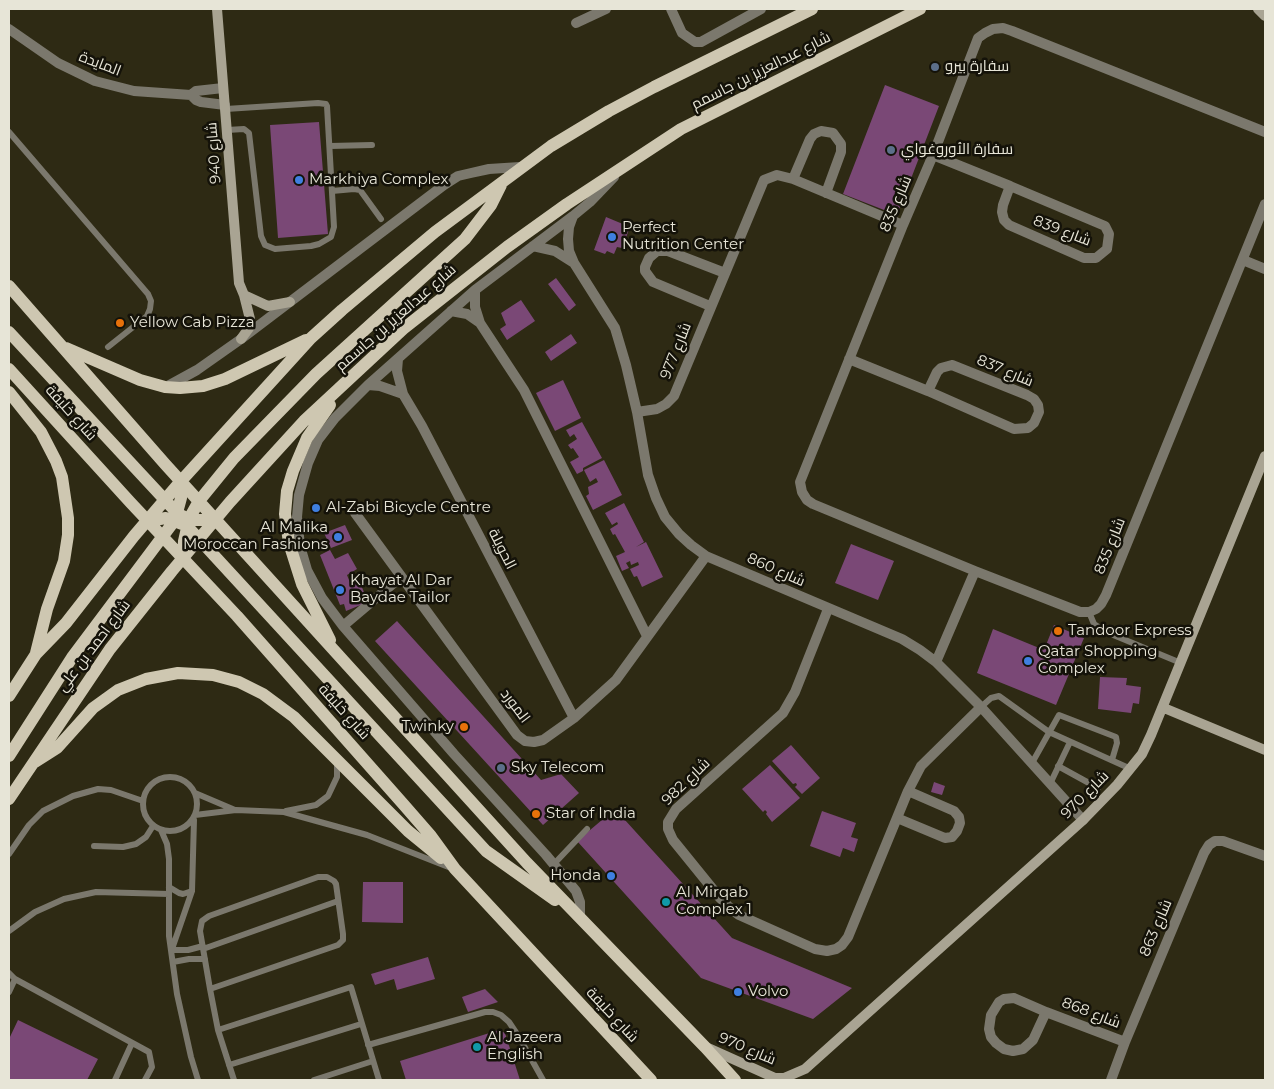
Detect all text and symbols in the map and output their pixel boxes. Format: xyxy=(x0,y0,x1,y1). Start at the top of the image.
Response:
street label: شارع عبدالعزيز بن جاسمم xyxy=(688,28,834,114)
street label: المايدة xyxy=(76,48,124,80)
place label: سفارة بيرو xyxy=(945,58,1009,76)
marker: سفارة بيرو xyxy=(929,61,941,73)
street label: شارع 940 xyxy=(203,121,225,185)
place label: سفارة الأوروغواي xyxy=(901,141,1013,159)
marker: سفارة الأوروغواي xyxy=(885,144,897,156)
place label: Markhiya Complex xyxy=(309,171,448,189)
street label: شارع 835 xyxy=(876,173,916,235)
marker: Markhiya Complex xyxy=(293,174,305,186)
street label: شارع 839 xyxy=(1031,212,1093,250)
place label: Perfect Nutrition Center xyxy=(622,219,744,254)
marker: Perfect Nutrition Center xyxy=(606,231,618,243)
street label: شارع عبدالعزيز بن جاسمم xyxy=(332,261,460,375)
place label: Yellow Cab Pizza xyxy=(130,314,255,332)
marker: Yellow Cab Pizza xyxy=(114,317,126,329)
street label: شارع 977 xyxy=(656,320,696,382)
street label: شارع 837 xyxy=(974,351,1036,391)
street label: شارع خليفة xyxy=(41,381,101,445)
place label: Al-Zabi Bicycle Centre xyxy=(326,499,491,517)
marker: Al-Zabi Bicycle Centre xyxy=(310,502,322,514)
street label: شارع 835 xyxy=(1091,515,1129,577)
place label: Al Malika Moroccan Fashions xyxy=(183,519,328,554)
street label: الحويلة xyxy=(484,526,520,572)
marker: Al Malika Moroccan Fashions xyxy=(332,531,344,543)
street label: شارع 860 xyxy=(744,549,808,591)
place label: Khayat Al Dar Baydae Tailor xyxy=(350,572,452,607)
marker: Khayat Al Dar Baydae Tailor xyxy=(334,584,346,596)
street label: شارع احمد بن علي xyxy=(54,596,134,696)
place label: Tandoor Express xyxy=(1068,622,1192,640)
marker: Tandoor Express xyxy=(1052,625,1064,637)
place label: Qatar Shopping Complex xyxy=(1038,643,1158,678)
marker: Qatar Shopping Complex xyxy=(1022,655,1034,667)
street label: شارع خليفة xyxy=(314,680,374,744)
street label: المورد xyxy=(496,685,534,727)
place label: Twinky xyxy=(402,718,454,736)
marker: Twinky xyxy=(458,721,470,733)
street label: شارع 982 xyxy=(658,755,714,809)
place label: Sky Telecom xyxy=(511,759,604,777)
marker: Sky Telecom xyxy=(495,762,507,774)
street label: شارع 970 xyxy=(1057,767,1113,823)
place label: Star of India xyxy=(546,805,636,823)
marker: Star of India xyxy=(530,808,542,820)
place label: Honda xyxy=(550,867,601,885)
marker: Honda xyxy=(605,870,617,882)
place label: Al Mirqab Complex 1 xyxy=(676,884,752,919)
marker: Al Mirqab Complex 1 xyxy=(660,896,672,908)
street label: شارع 863 xyxy=(1136,897,1176,959)
place label: Volvo xyxy=(748,983,788,1001)
street label: شارع خليفة xyxy=(582,984,642,1046)
marker: Volvo xyxy=(732,986,744,998)
street label: شارع 868 xyxy=(1059,994,1123,1032)
place label: Al Jazeera English xyxy=(487,1029,562,1064)
street label: شارع 970 xyxy=(716,1029,778,1069)
marker: Al Jazeera English xyxy=(471,1041,483,1053)

